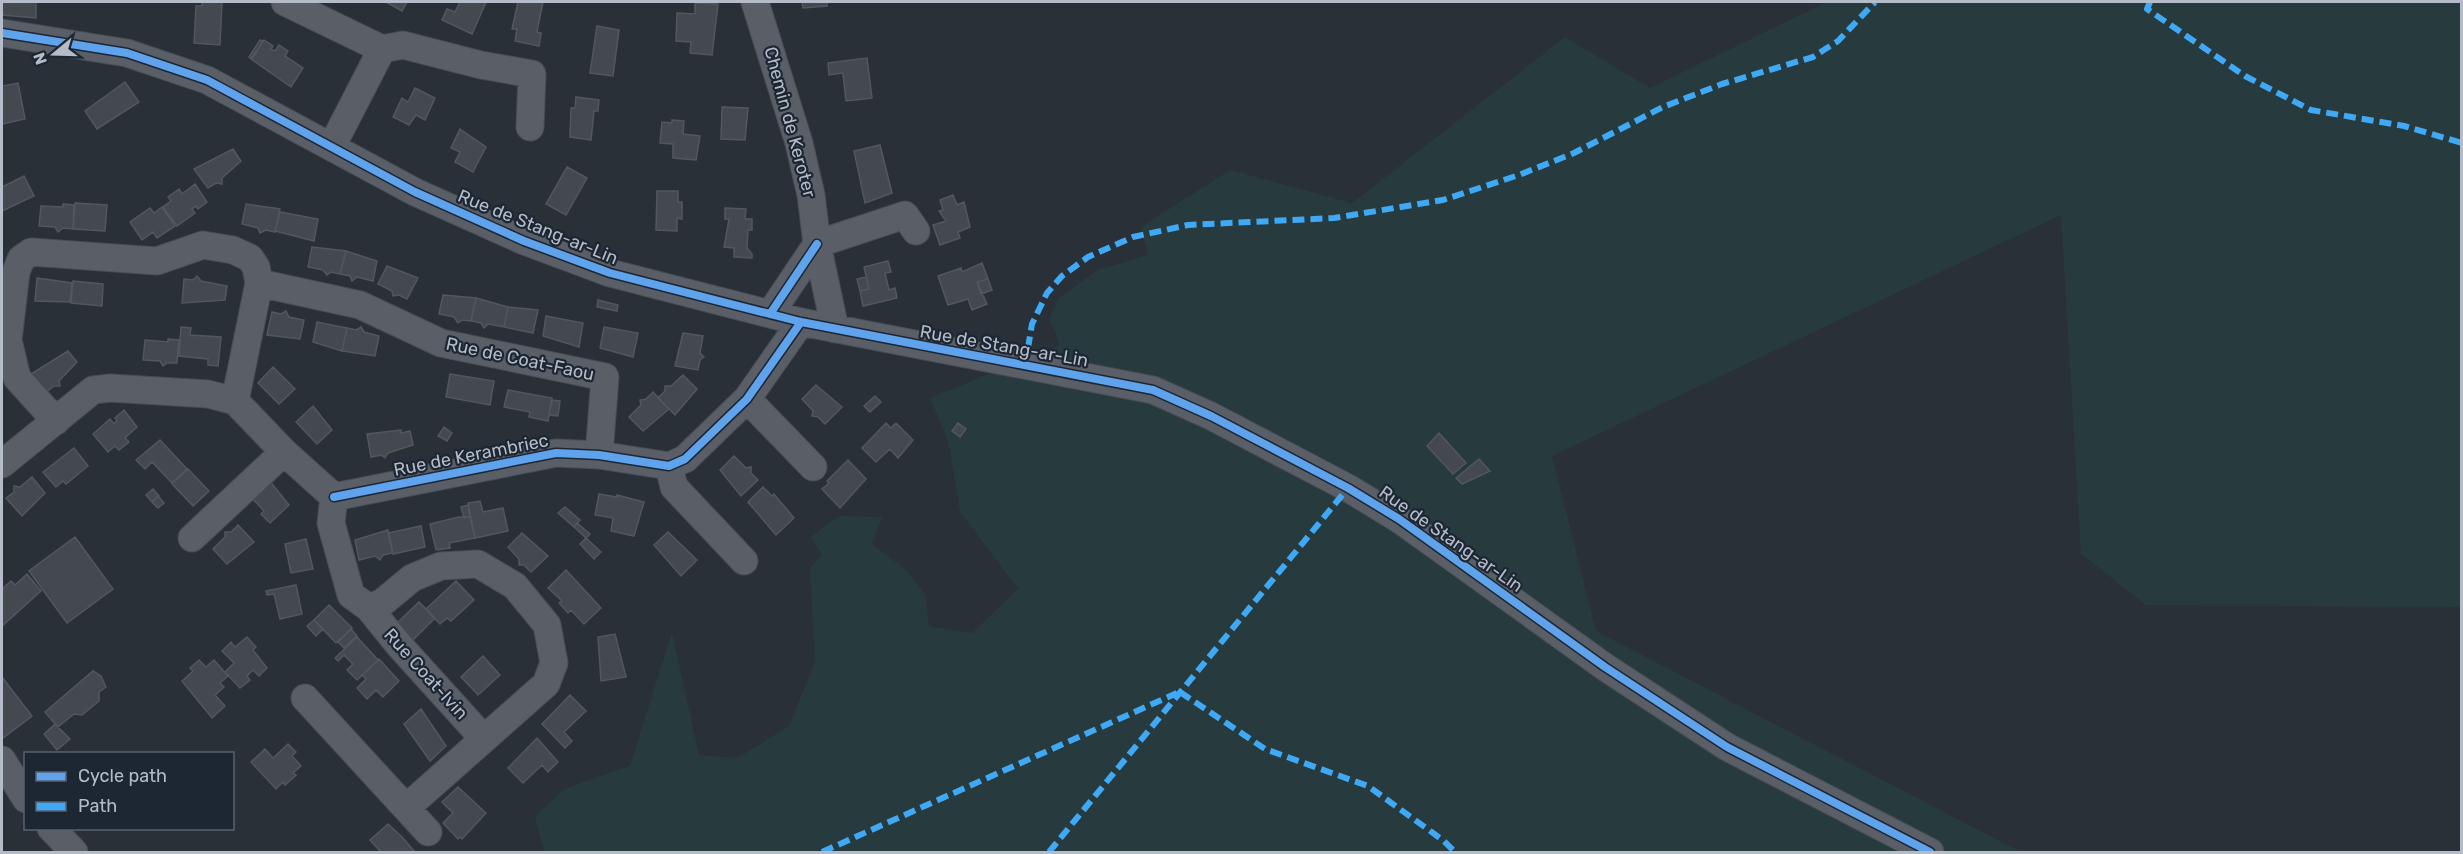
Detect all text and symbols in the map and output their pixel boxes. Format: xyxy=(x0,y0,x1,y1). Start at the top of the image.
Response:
north arrow xyxy=(24,24,84,84)
street label: Chemin de Keroter xyxy=(759,44,821,200)
text: N xyxy=(29,50,51,67)
street label: Rue de Stang-ar-Lin xyxy=(455,185,621,269)
street label: Rue de Stang-ar-Lin xyxy=(918,320,1090,372)
street label: Rue de Coat-Faou xyxy=(444,333,596,385)
street label: Rue de Kerambriec xyxy=(392,429,550,481)
street label: Rue de Stang-ar-Lin xyxy=(1375,481,1527,597)
street label: Rue Coat-Ivin xyxy=(379,624,473,724)
legend xyxy=(24,752,234,830)
text: Cycle path xyxy=(78,765,167,787)
text: Path xyxy=(78,795,117,817)

